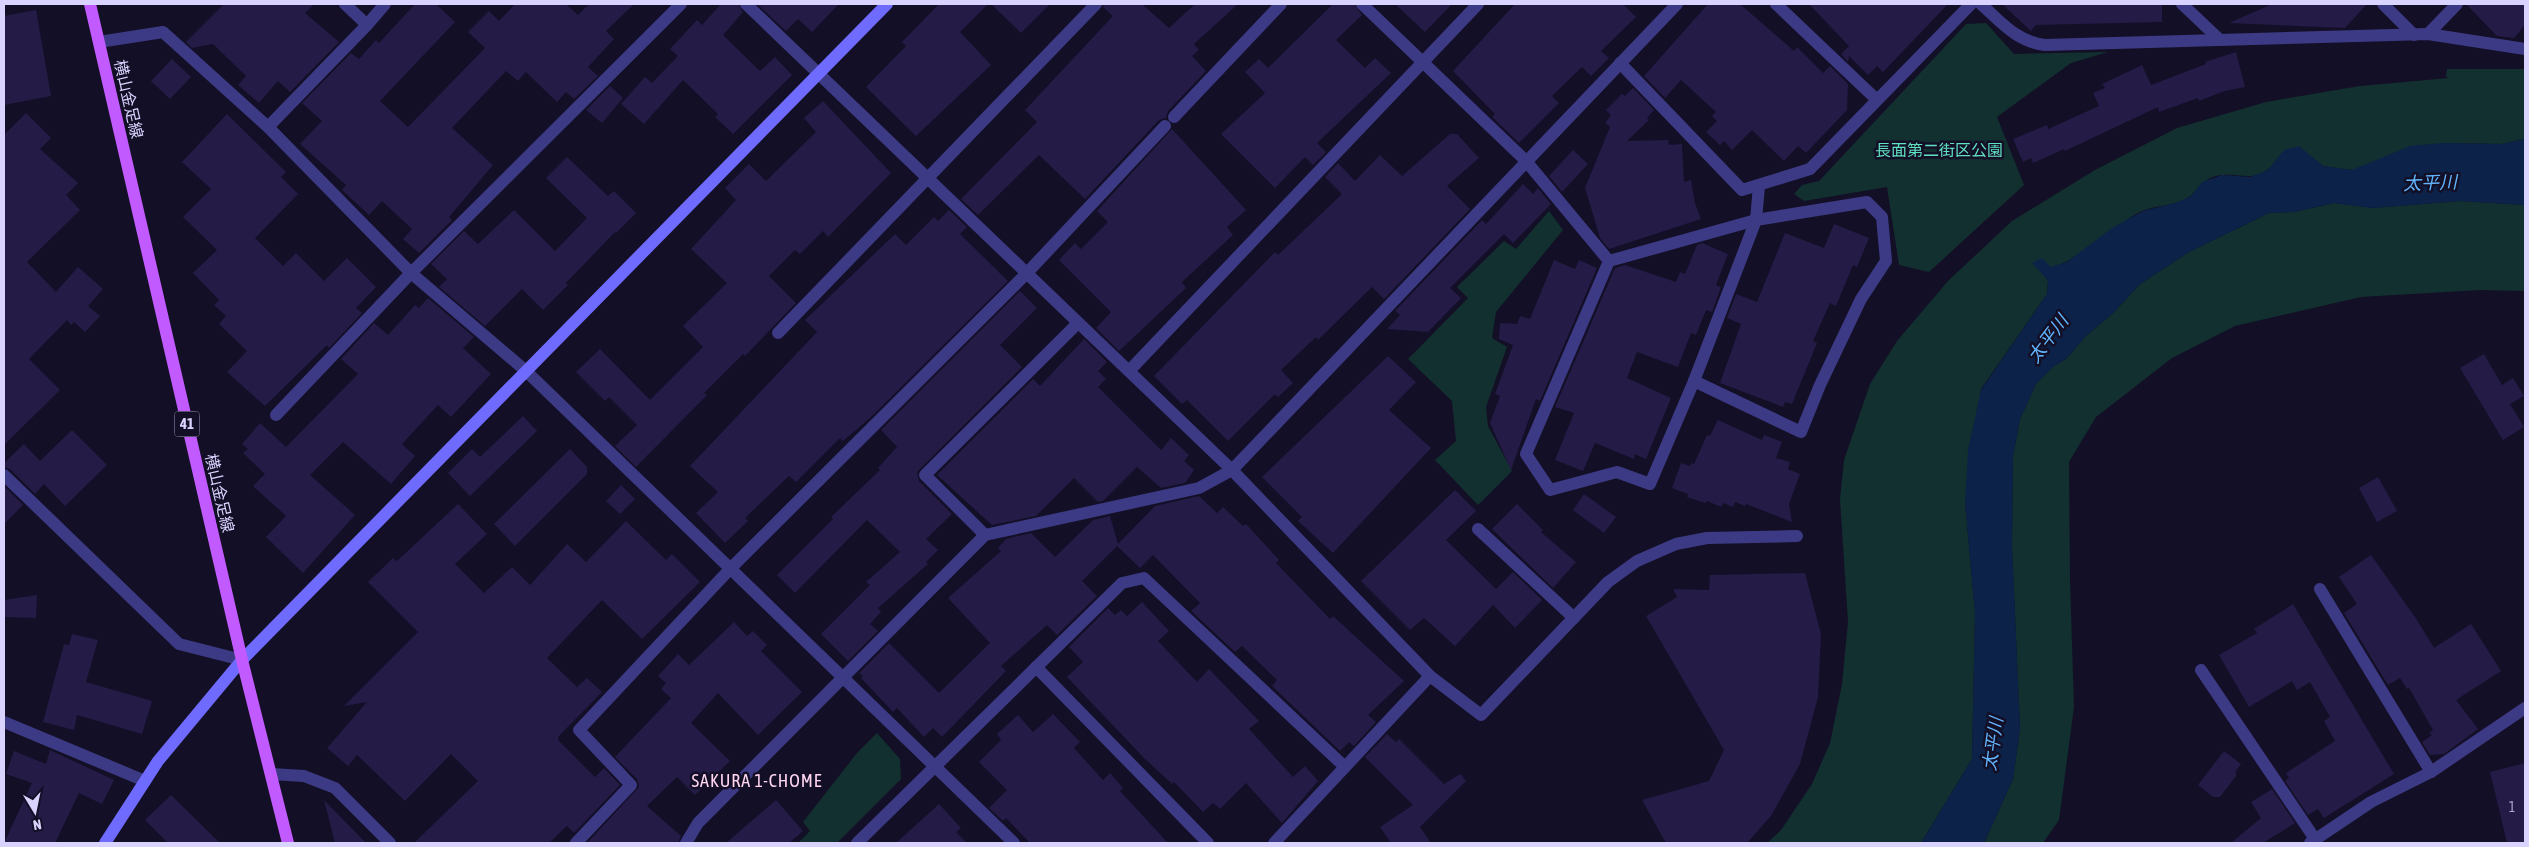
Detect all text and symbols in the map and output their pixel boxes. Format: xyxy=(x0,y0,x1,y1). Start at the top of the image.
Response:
street label: 横山金足線 xyxy=(111,58,147,140)
park label: 長面第二街区公園 xyxy=(1875,141,2003,159)
water label: 太平川 xyxy=(2403,171,2459,194)
water label: 太平川 xyxy=(2023,309,2073,367)
road number: 41 xyxy=(174,412,200,436)
street label: 横山金足線 xyxy=(202,452,238,534)
water label: 太平川 xyxy=(1978,714,2007,772)
district label: SAKURA 1-CHOME xyxy=(692,770,822,791)
north arrow xyxy=(10,787,60,837)
house number: 1 xyxy=(2509,799,2515,815)
text: N xyxy=(32,816,43,833)

